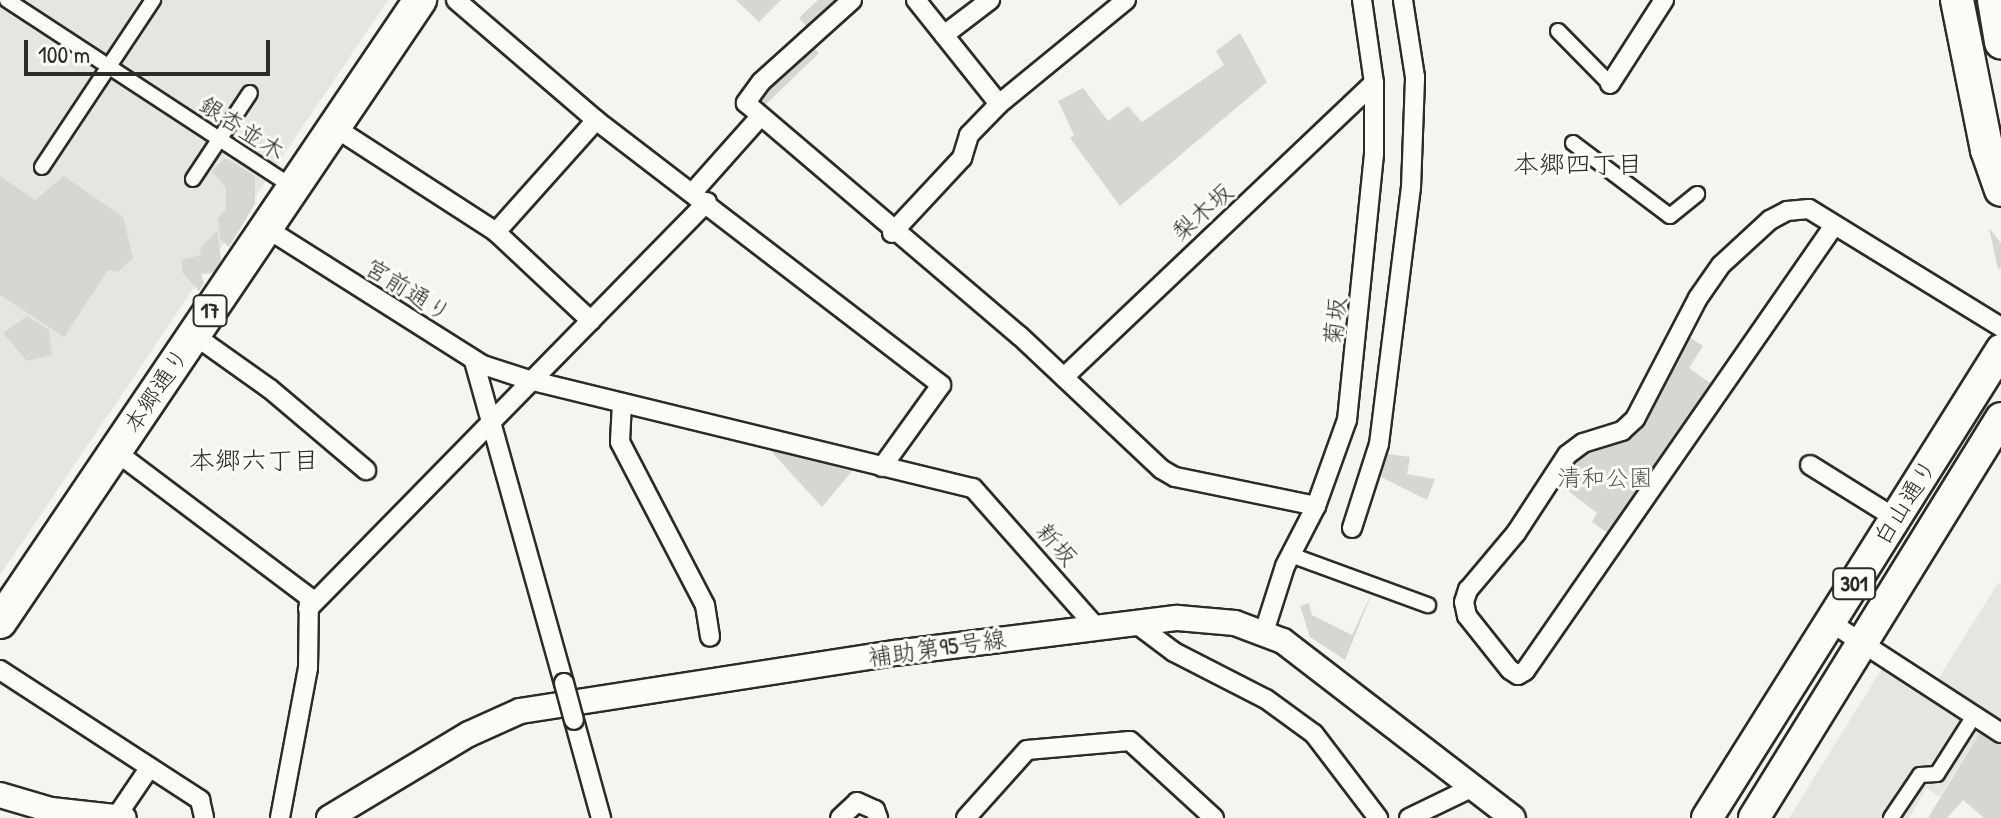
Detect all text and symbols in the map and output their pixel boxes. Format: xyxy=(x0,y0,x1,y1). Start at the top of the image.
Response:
scale bar xyxy=(28,24,274,74)
text: 100 m xyxy=(38,38,90,70)
street label: 銀杏並木 xyxy=(194,90,290,166)
district label: 本郷四丁目 xyxy=(1513,148,1643,180)
street label: 梨木坂 xyxy=(1166,177,1238,247)
street label: 宮前通り xyxy=(360,252,456,328)
road number: 17 xyxy=(192,293,228,329)
street label: 菊坂 xyxy=(1318,296,1352,346)
street label: 本郷通り xyxy=(117,342,195,438)
district label: 本郷六丁目 xyxy=(189,444,319,476)
street label: 白山通り xyxy=(1867,454,1943,550)
park label: 清和公園 xyxy=(1557,464,1653,492)
street label: 新坂 xyxy=(1030,516,1084,572)
road number: 301 xyxy=(1832,566,1876,602)
street label: 補助第95号線 xyxy=(866,624,1008,672)

